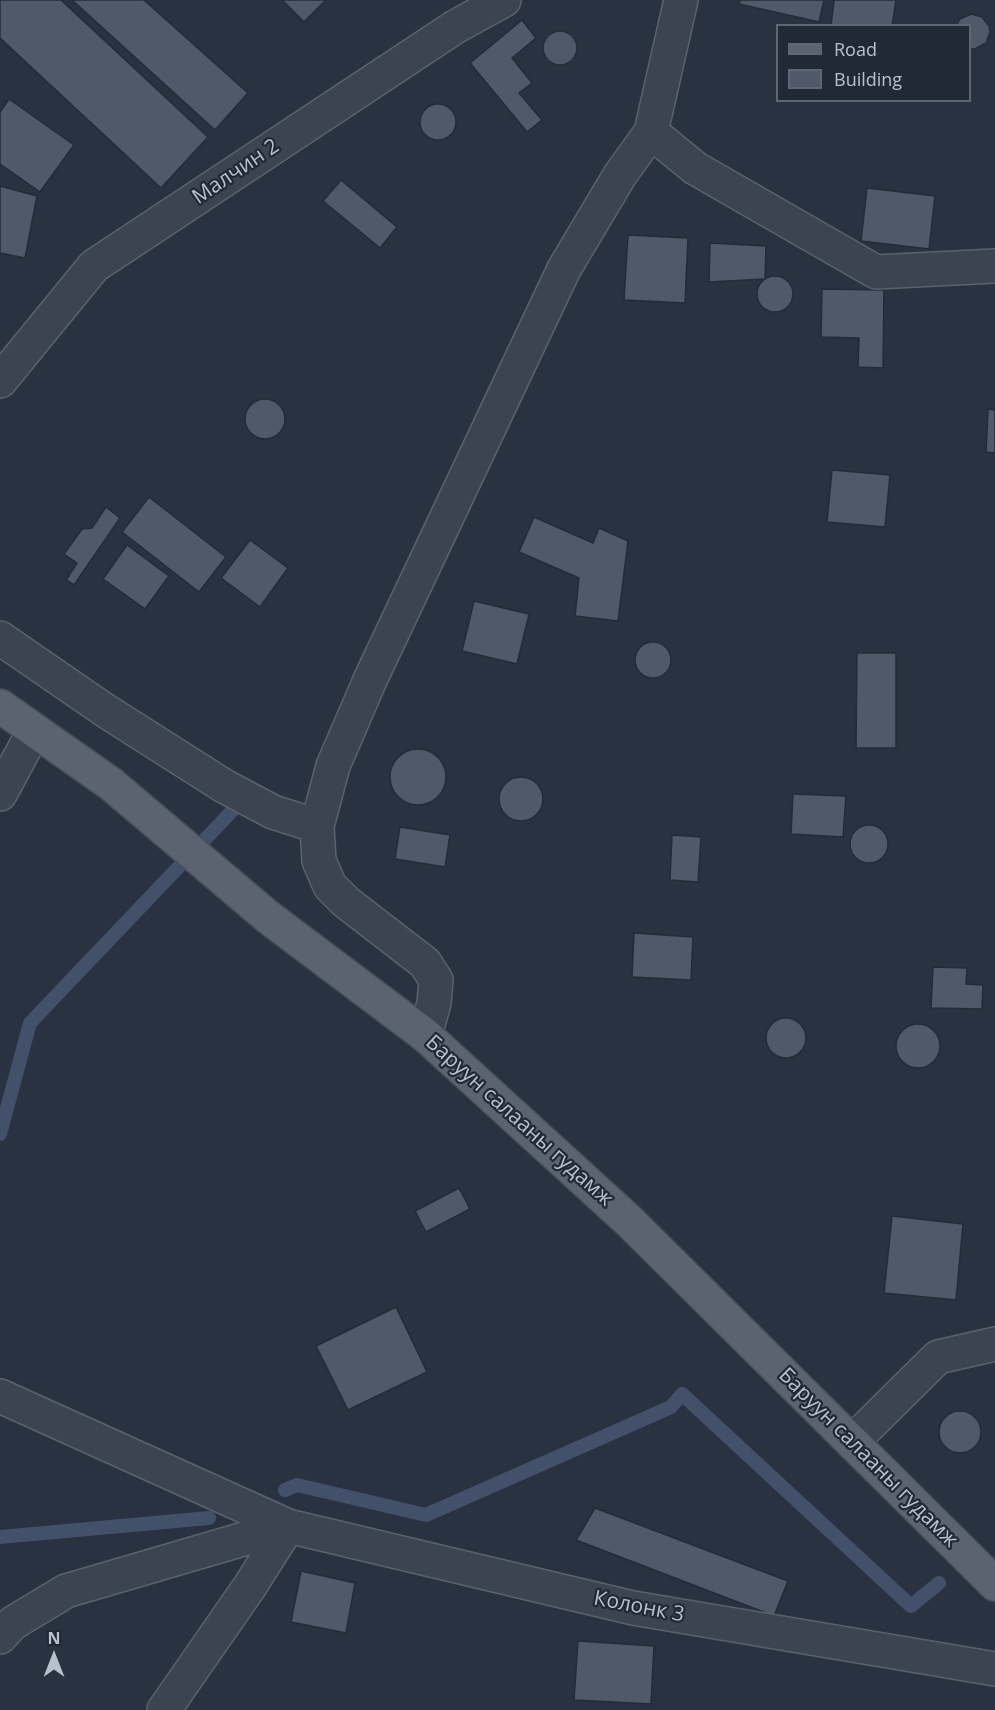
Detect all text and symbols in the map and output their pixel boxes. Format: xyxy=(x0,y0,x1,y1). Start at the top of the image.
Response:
legend xyxy=(776,24,971,102)
text: Road xyxy=(834,37,877,61)
text: Building xyxy=(834,67,902,91)
street label: Малчин 2 xyxy=(188,134,284,210)
street label: Баруун салааны гудамж xyxy=(420,1030,618,1212)
street label: Баруун салааны гудамж xyxy=(773,1363,963,1553)
street label: Колонк 3 xyxy=(592,1586,686,1628)
north arrow xyxy=(24,1626,84,1686)
text: N xyxy=(47,1627,61,1649)

